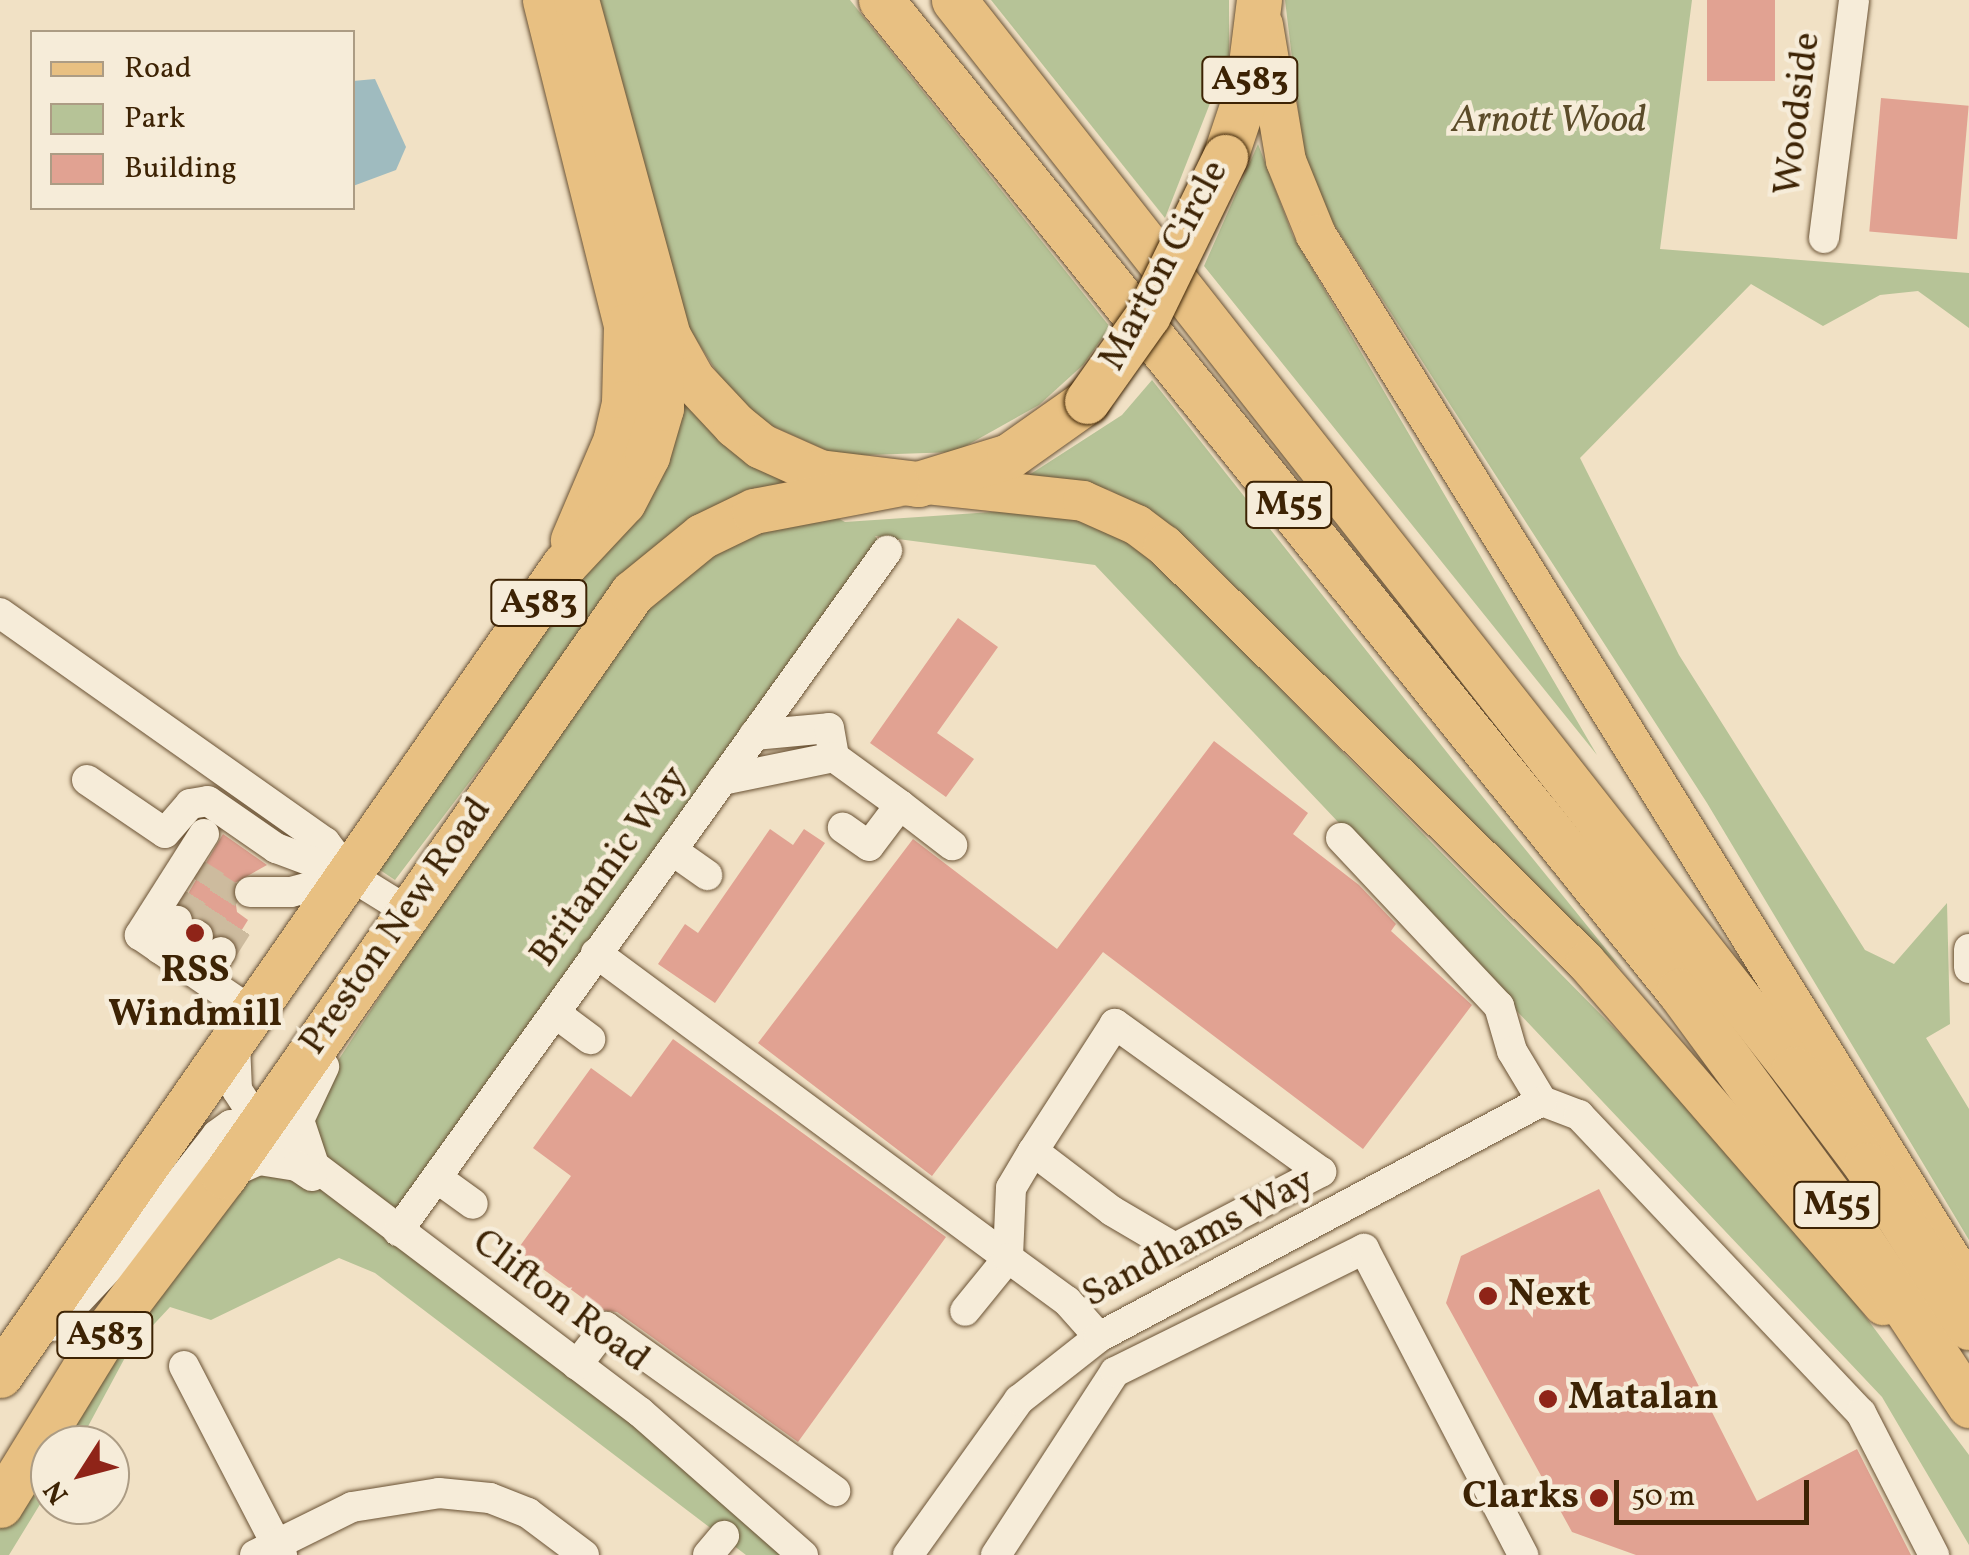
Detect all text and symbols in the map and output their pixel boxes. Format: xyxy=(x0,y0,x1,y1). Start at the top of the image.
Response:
legend xyxy=(30,30,355,210)
street label: Woodside xyxy=(1766,30,1832,198)
text: Road xyxy=(124,48,192,90)
road number: A583 xyxy=(1200,50,1300,110)
text: Park xyxy=(124,98,185,140)
park label: Arnott Wood xyxy=(1452,99,1646,145)
text: Building xyxy=(124,148,237,190)
street label: Marton Circle xyxy=(1091,153,1239,379)
road number: M55 xyxy=(1244,475,1334,535)
road number: A583 xyxy=(489,573,589,633)
street label: Britannic Way xyxy=(521,757,699,977)
street label: Preston New Road xyxy=(291,789,503,1065)
marker: RSS Windmill xyxy=(184,922,206,944)
place label: RSS Windmill xyxy=(108,949,282,1038)
street label: Sandhams Way xyxy=(1075,1159,1323,1319)
road number: M55 xyxy=(1792,1175,1882,1235)
street label: Clifton Road xyxy=(463,1221,657,1383)
place label: Next xyxy=(1508,1273,1591,1319)
marker: Next xyxy=(1477,1285,1499,1307)
road number: A583 xyxy=(55,1305,155,1365)
place label: Matalan xyxy=(1568,1376,1719,1422)
marker: Matalan xyxy=(1537,1388,1559,1410)
north arrow xyxy=(30,1425,130,1525)
scale bar xyxy=(1619,1460,1814,1522)
text: N xyxy=(35,1472,79,1511)
place label: Clarks xyxy=(1462,1475,1579,1521)
text: 50 m xyxy=(1631,1476,1695,1518)
marker: Clarks xyxy=(1588,1487,1610,1509)

